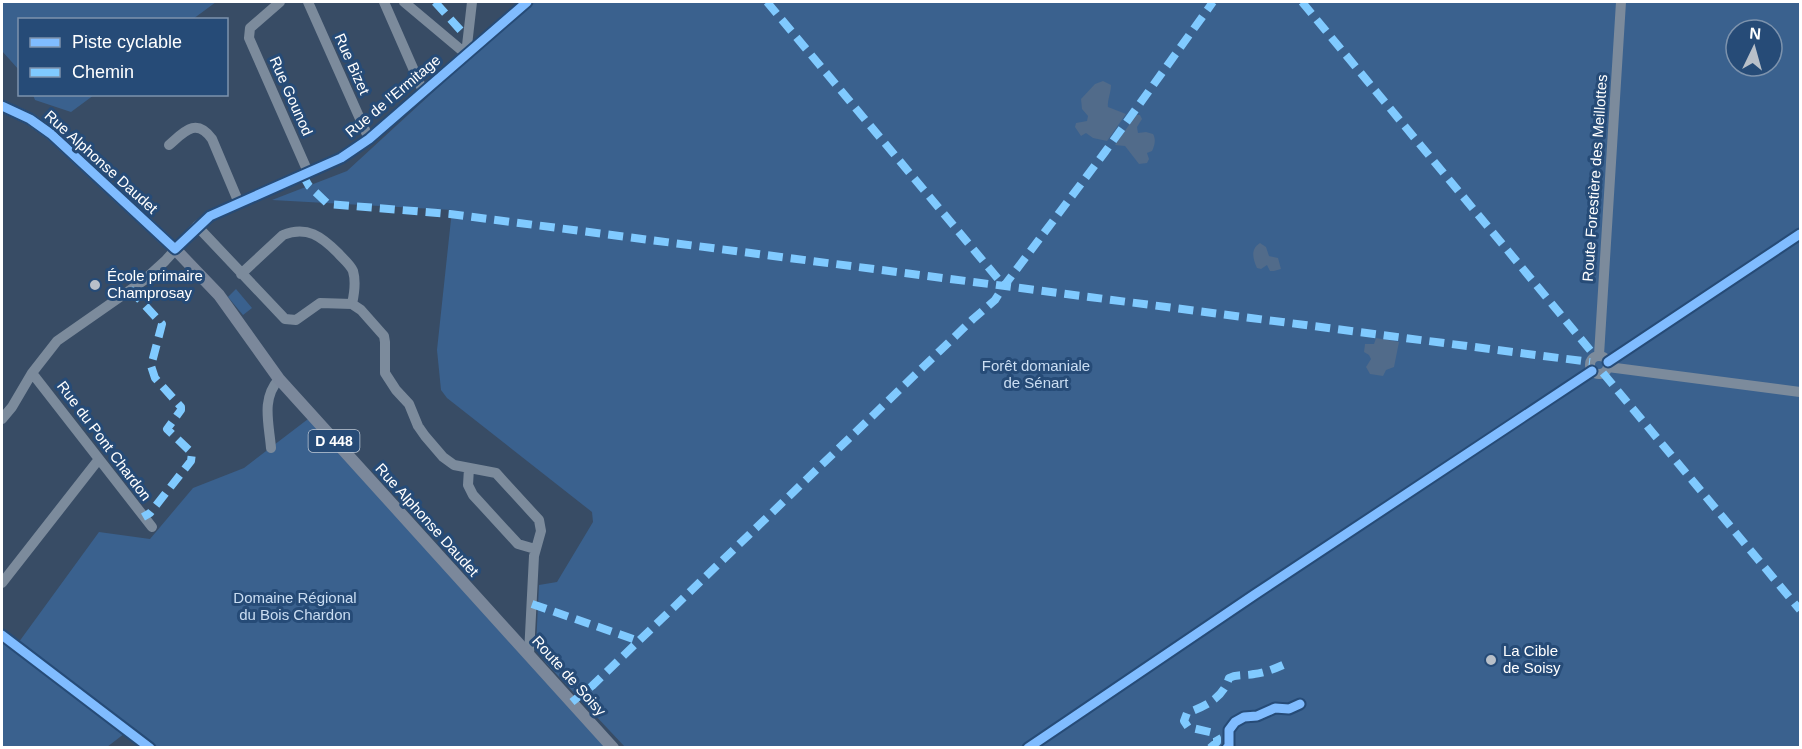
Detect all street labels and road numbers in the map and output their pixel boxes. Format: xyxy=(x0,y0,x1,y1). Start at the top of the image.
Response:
street label: Rue Bizet xyxy=(331,31,374,98)
street label: Rue de l'Ermitage xyxy=(342,51,444,140)
street label: Rue Gounod xyxy=(266,53,317,138)
street label: Route Forestière des Meillottes xyxy=(1579,74,1610,282)
street label: Rue Alphonse Daudet xyxy=(41,106,162,217)
street label: Rue du Pont Chardon xyxy=(54,378,155,504)
road number: D 448 xyxy=(308,430,360,452)
street label: Rue Alphonse Daudet xyxy=(372,460,483,580)
street label: Route de Soisy xyxy=(529,632,610,720)

